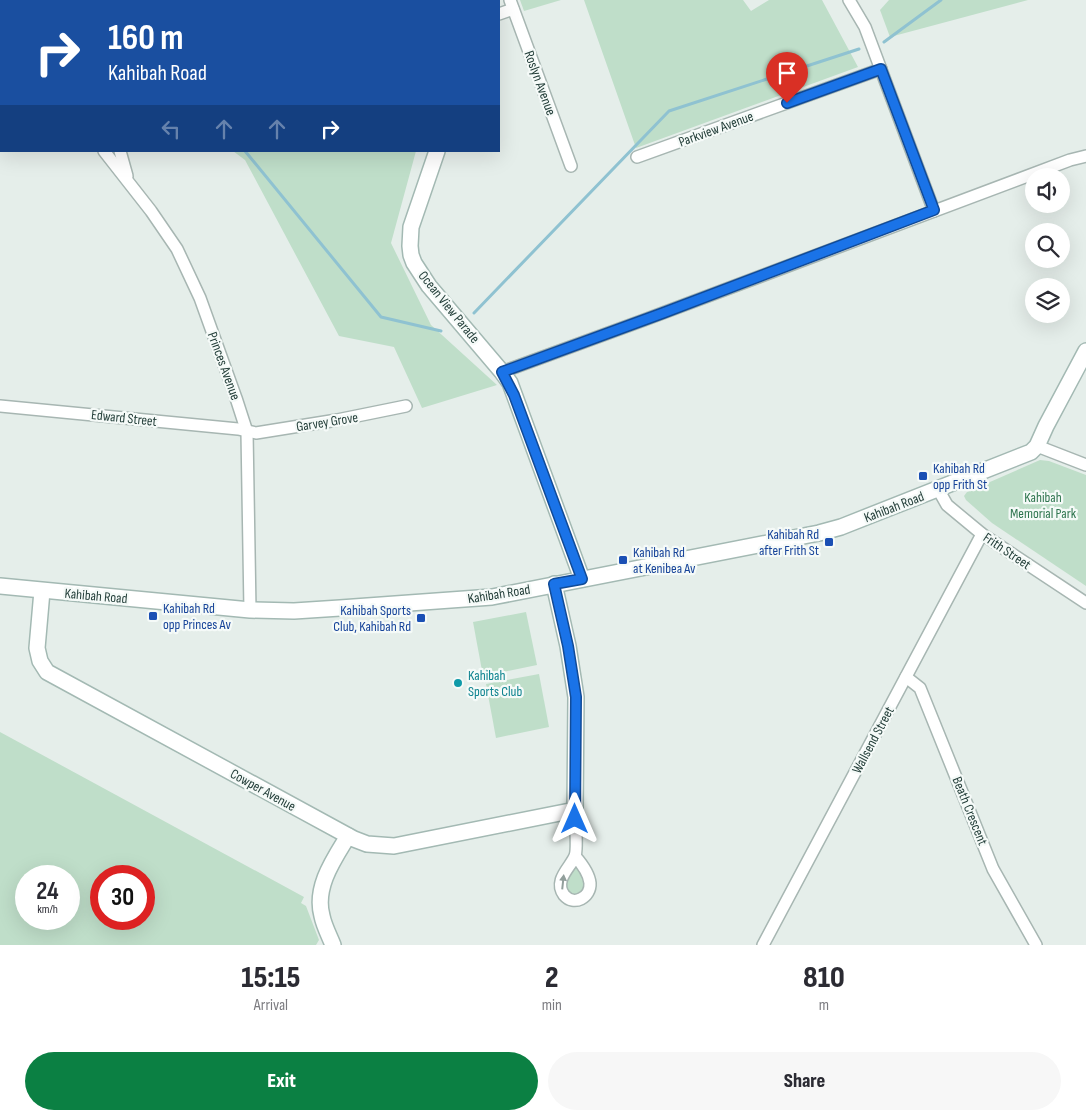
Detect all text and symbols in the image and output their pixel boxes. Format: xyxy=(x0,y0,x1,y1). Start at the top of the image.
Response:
text: 160 m xyxy=(108,17,184,60)
icon: right xyxy=(25,20,90,85)
street label: Roslyn Avenue xyxy=(520,48,560,118)
pin xyxy=(766,52,808,103)
icon: arrive xyxy=(773,59,801,87)
text: Kahibah Road xyxy=(108,60,207,87)
street label: Parkview Avenue xyxy=(676,108,756,150)
icon: left xyxy=(157,115,185,143)
icon: ahead xyxy=(210,115,238,143)
icon: ahead xyxy=(263,115,291,143)
icon: right xyxy=(316,115,344,143)
map controls xyxy=(1025,168,1070,323)
button: sound xyxy=(1025,168,1070,213)
button: search xyxy=(1025,223,1070,268)
street label: Ocean View Parade xyxy=(415,267,483,347)
button: layers xyxy=(1025,278,1070,323)
street label: Princes Avenue xyxy=(204,330,244,402)
street label: Edward Street xyxy=(90,406,158,430)
street label: Garvey Grove xyxy=(295,409,359,435)
place label: Kahibah Rd opp Frith St xyxy=(933,460,987,493)
marker: Kahibah Rd opp Frith St xyxy=(917,470,929,482)
street label: Kahibah Road xyxy=(862,488,927,526)
park label: Kahibah Memorial Park xyxy=(1010,489,1077,522)
place label: Kahibah Rd after Frith St xyxy=(759,526,819,559)
street label: Frith Street xyxy=(980,529,1034,573)
marker: Kahibah Rd after Frith St xyxy=(823,536,835,548)
place label: Kahibah Rd at Kenibea Av xyxy=(633,544,696,577)
marker: Kahibah Rd at Kenibea Av xyxy=(617,554,629,566)
street label: Kahibah Road xyxy=(467,581,532,607)
street label: Kahibah Road xyxy=(64,585,128,607)
place label: Kahibah Rd opp Princes Av xyxy=(163,600,231,633)
place label: Kahibah Sports Club, Kahibah Rd xyxy=(333,602,411,635)
marker: Kahibah Rd opp Princes Av xyxy=(147,610,159,622)
marker: Kahibah Sports Club, Kahibah Rd xyxy=(415,612,427,624)
place label: Kahibah Sports Club xyxy=(468,667,522,700)
marker: Kahibah Sports Club xyxy=(452,677,464,689)
street label: Wallsend Street xyxy=(848,704,898,776)
street label: Cowper Avenue xyxy=(227,765,299,815)
street label: Beath Crescent xyxy=(949,774,991,848)
position arrow xyxy=(548,792,600,844)
speed limit sign: 30 xyxy=(90,865,155,930)
one-way arrow xyxy=(559,874,567,890)
text: 24 xyxy=(36,876,59,907)
text: km/h xyxy=(37,902,58,917)
text: 15:15 xyxy=(241,960,301,996)
text: 2 xyxy=(545,960,559,996)
text: 810 xyxy=(803,960,845,996)
text: Arrival xyxy=(254,996,288,1015)
text: min xyxy=(542,996,562,1015)
text: m xyxy=(819,996,829,1015)
button: Exit xyxy=(25,1052,538,1110)
button: Share xyxy=(548,1052,1061,1110)

